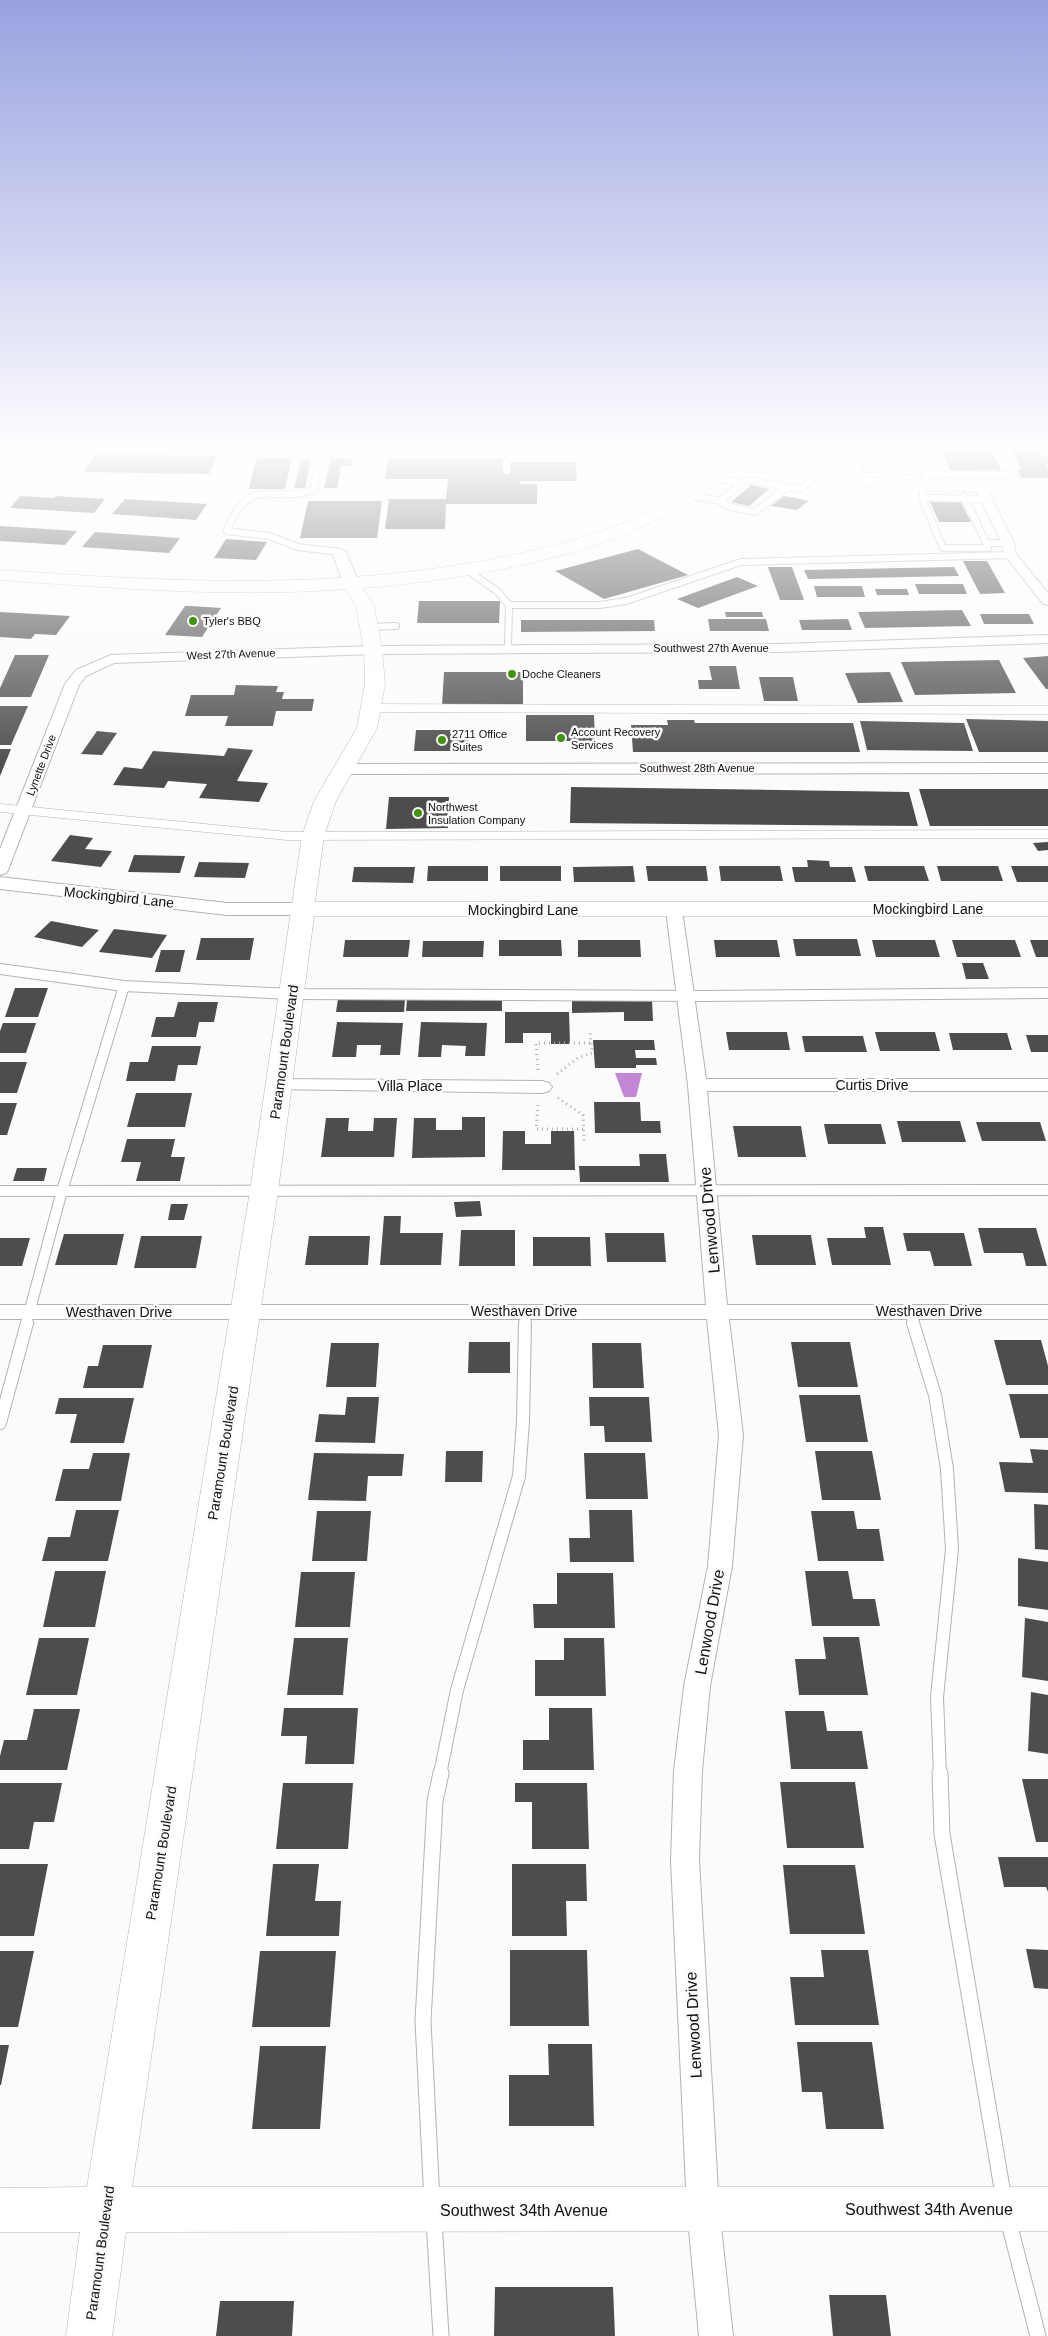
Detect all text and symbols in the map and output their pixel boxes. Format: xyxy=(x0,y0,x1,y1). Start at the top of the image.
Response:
marker: Tyler's BBQ xyxy=(187,615,199,627)
place label: Tyler's BBQ xyxy=(203,615,261,627)
street label: Southwest 27th Avenue xyxy=(653,642,769,654)
street label: West 27th Avenue xyxy=(186,646,276,662)
marker: Doche Cleaners xyxy=(506,668,518,680)
place label: Doche Cleaners xyxy=(522,668,601,680)
place label: Account Recovery Services xyxy=(571,726,661,751)
place label: 2711 Office Suites xyxy=(452,728,507,753)
marker: Account Recovery Services xyxy=(555,732,567,744)
street label: Lynette Drive xyxy=(24,733,58,797)
marker: 2711 Office Suites xyxy=(436,734,448,746)
street label: Southwest 28th Avenue xyxy=(639,762,755,774)
place label: Northwest Insulation Company xyxy=(428,801,526,826)
marker: Northwest Insulation Company xyxy=(412,807,424,819)
street label: Mockingbird Lane xyxy=(63,883,175,911)
street label: Mockingbird Lane xyxy=(873,901,983,917)
street label: Mockingbird Lane xyxy=(468,902,578,918)
street label: Paramount Boulevard xyxy=(267,984,301,1120)
street label: Curtis Drive xyxy=(835,1077,909,1093)
street label: Villa Place xyxy=(377,1078,443,1094)
street label: Lenwood Drive xyxy=(696,1166,723,1274)
street label: Westhaven Drive xyxy=(471,1303,577,1319)
street label: Westhaven Drive xyxy=(876,1303,982,1319)
street label: Westhaven Drive xyxy=(66,1304,172,1320)
street label: Paramount Boulevard xyxy=(205,1385,241,1521)
street label: Lenwood Drive xyxy=(692,1568,727,1676)
street label: Paramount Boulevard xyxy=(143,1785,179,1921)
street label: Lenwood Drive xyxy=(682,1971,705,2079)
street label: Paramount Boulevard xyxy=(83,2185,117,2321)
street label: Southwest 34th Avenue xyxy=(845,2201,1013,2218)
street label: Southwest 34th Avenue xyxy=(440,2202,608,2219)

